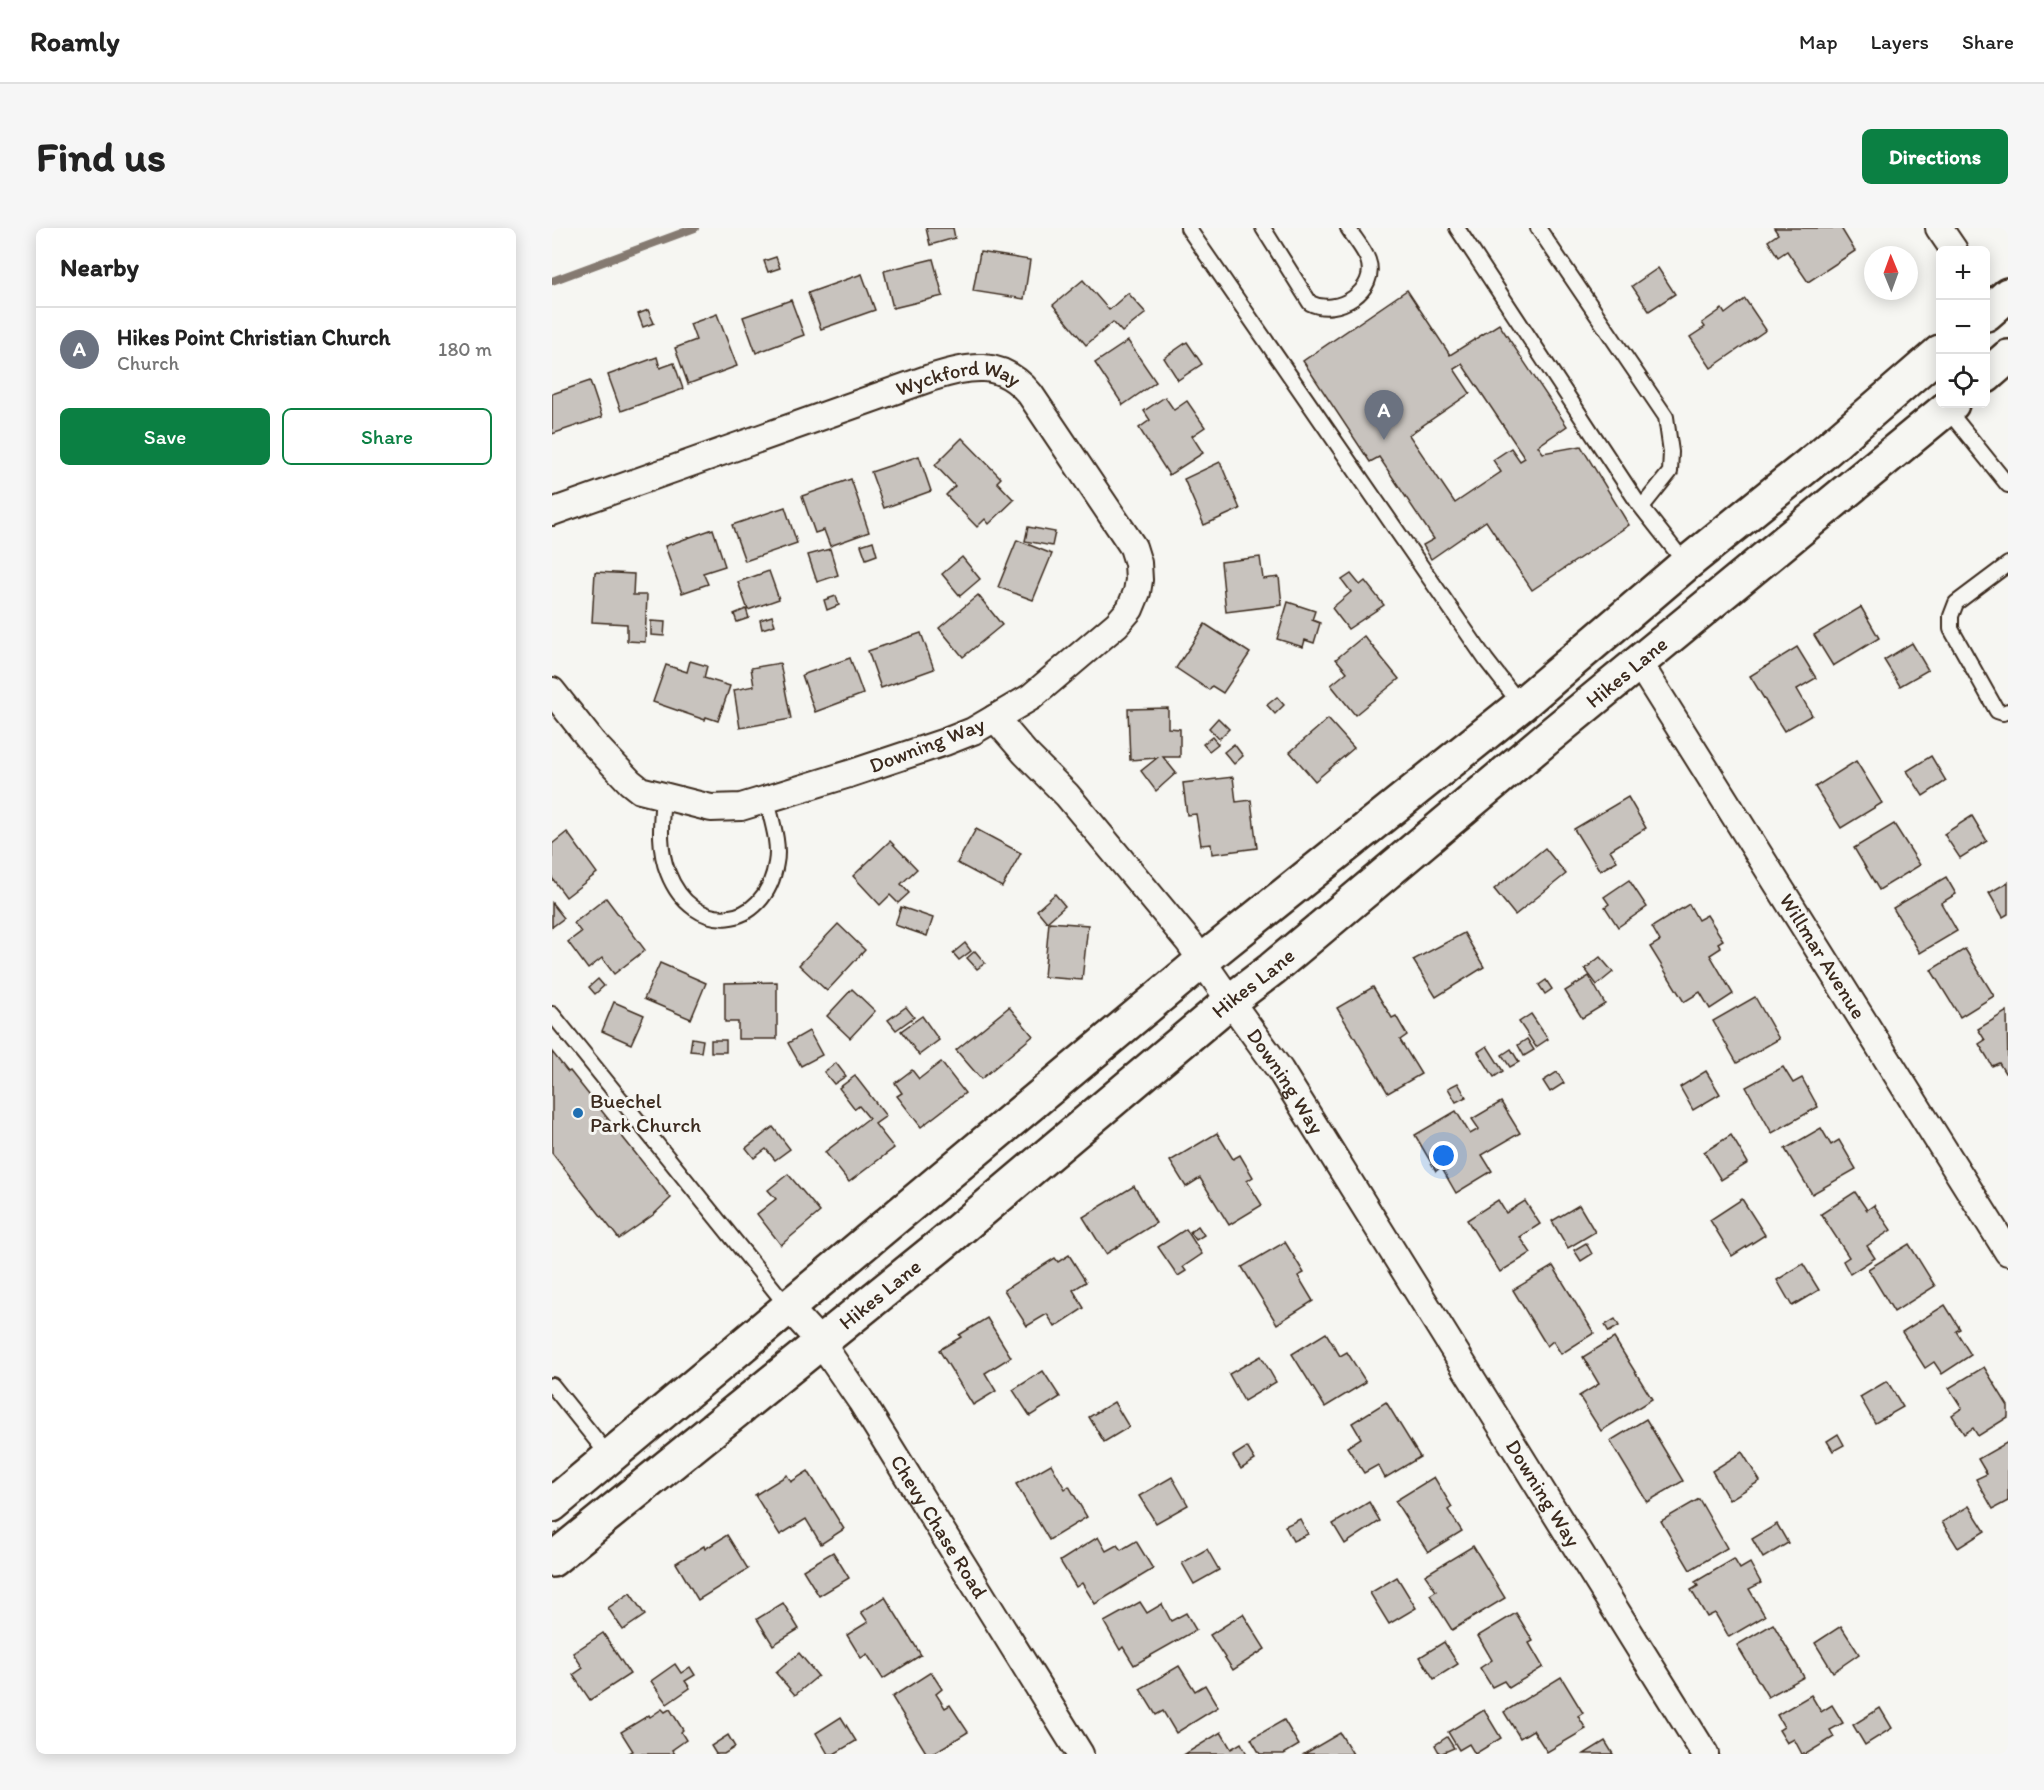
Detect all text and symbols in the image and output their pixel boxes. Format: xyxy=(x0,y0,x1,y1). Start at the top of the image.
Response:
text: Roamly xyxy=(30,24,120,58)
text: Map xyxy=(1799,29,1838,54)
text: Layers xyxy=(1871,29,1929,54)
text: Share xyxy=(1962,29,2014,54)
button: Directions xyxy=(1862,129,2008,184)
text: Find us xyxy=(36,131,166,182)
north arrow xyxy=(1864,246,1918,300)
map controls xyxy=(1936,246,1990,408)
button: + xyxy=(1936,246,1990,300)
text: Nearby xyxy=(60,251,139,283)
button: − xyxy=(1936,300,1990,354)
text: Hikes Point Christian Church xyxy=(117,324,390,351)
text: A xyxy=(73,337,86,361)
text: 180 m xyxy=(438,337,492,361)
text: Church xyxy=(117,351,179,375)
button: locate xyxy=(1936,354,1990,408)
street label: Wyckford Way xyxy=(892,355,1026,401)
pin: A xyxy=(1364,390,1404,440)
button: Save xyxy=(60,408,270,465)
button: Share xyxy=(282,408,492,465)
street label: Hikes Lane xyxy=(1580,631,1672,713)
street label: Downing Way xyxy=(866,711,988,778)
street label: Willmar Avenue xyxy=(1775,889,1872,1023)
street label: Hikes Lane xyxy=(1206,943,1299,1023)
street label: Downing Way xyxy=(1242,1023,1330,1139)
place label: Buechel Park Church xyxy=(590,1088,701,1137)
marker: Buechel Park Church xyxy=(571,1106,585,1120)
your location xyxy=(1429,1141,1458,1170)
street label: Hikes Lane xyxy=(834,1253,926,1335)
street label: Downing Way xyxy=(1501,1435,1586,1552)
street label: Chevy Chase Road xyxy=(885,1450,993,1603)

